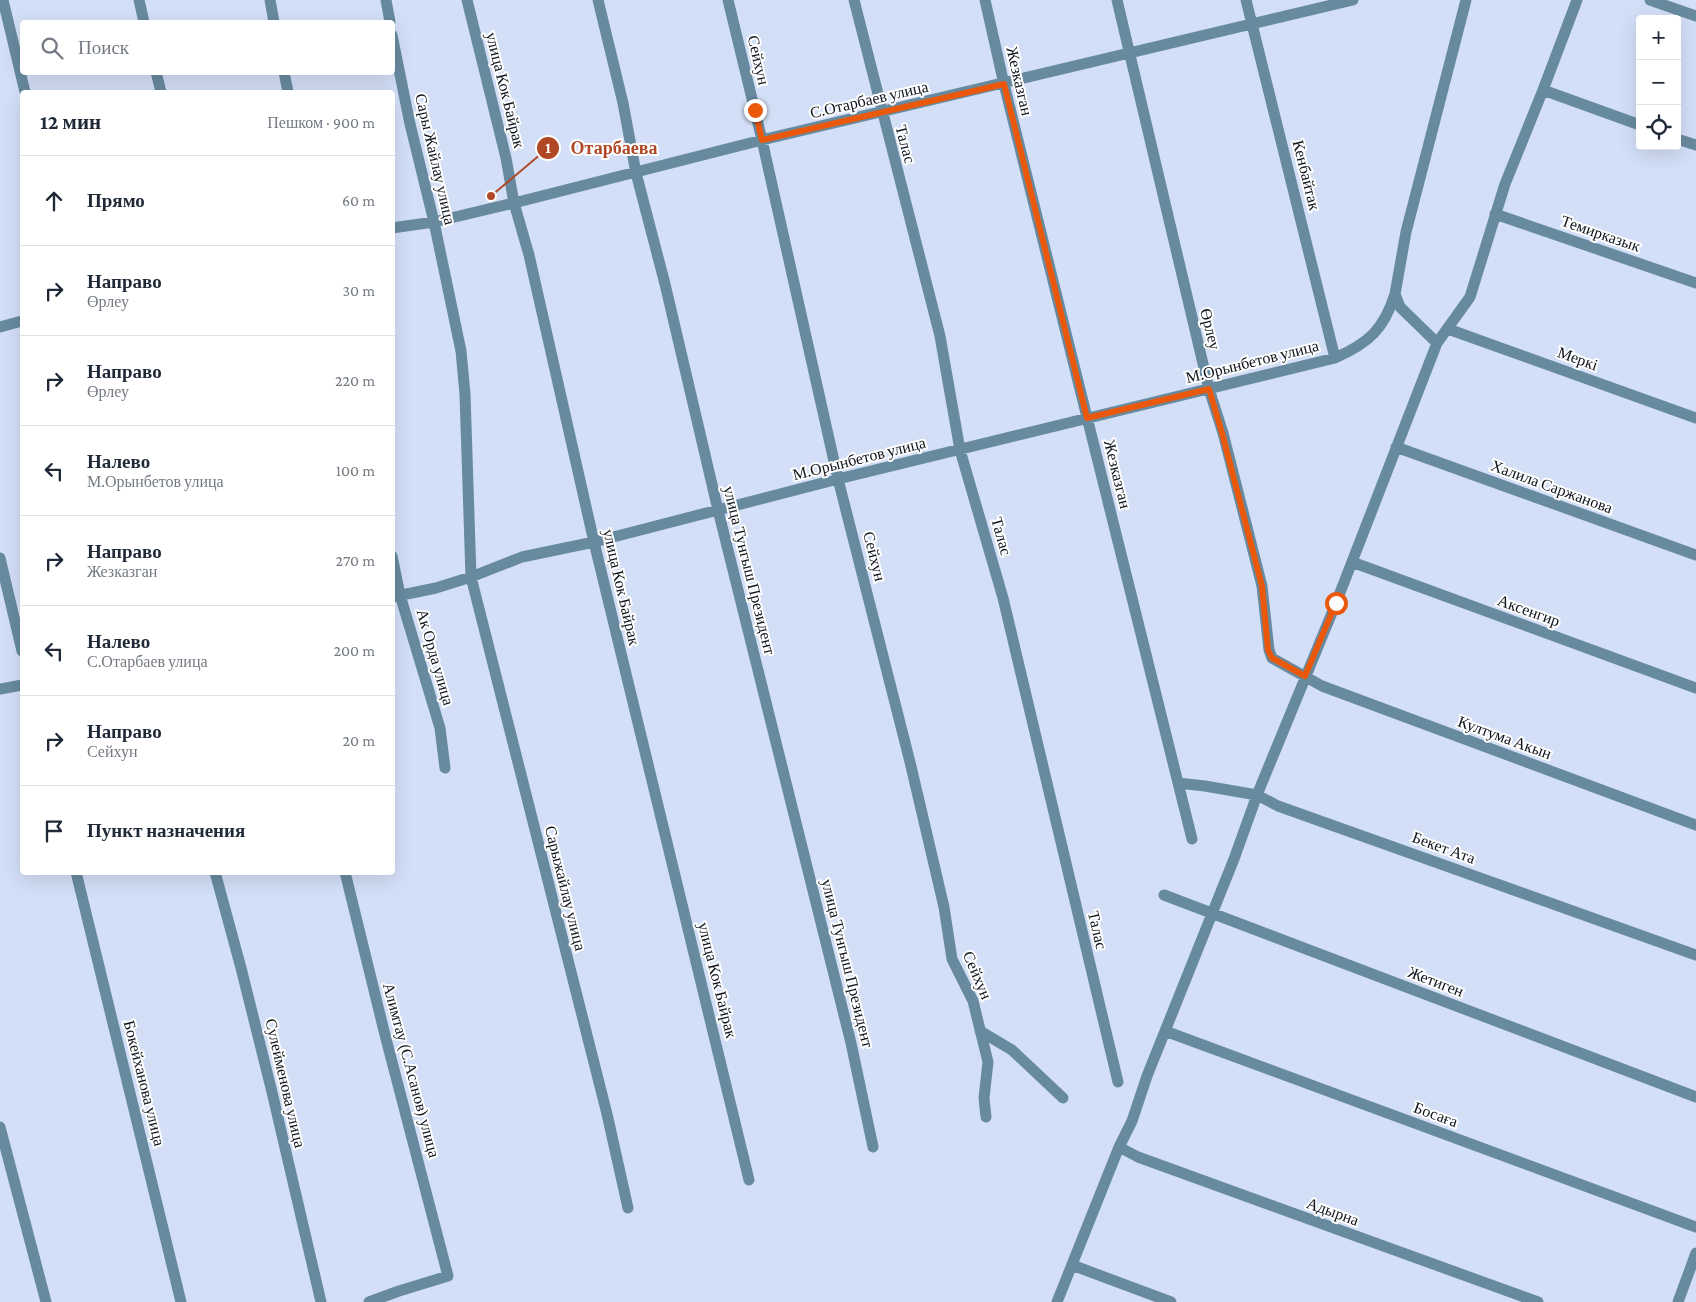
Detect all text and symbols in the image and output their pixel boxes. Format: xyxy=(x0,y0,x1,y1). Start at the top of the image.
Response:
map controls xyxy=(1636,15,1681,150)
button: + xyxy=(1636,15,1681,60)
search box xyxy=(20,20,395,75)
street label: улица Кок Байрак xyxy=(482,30,528,150)
icon: search xyxy=(38,34,66,62)
street label: Сейхун xyxy=(744,34,773,87)
text: Поиск xyxy=(78,37,129,58)
street label: Жезказган xyxy=(1003,45,1036,118)
button: − xyxy=(1636,60,1681,105)
street label: С.Отарбаев улица xyxy=(808,78,930,122)
street label: Сары Жайлау улица xyxy=(411,92,459,226)
route end xyxy=(744,99,767,122)
button: locate xyxy=(1636,105,1681,150)
text: 12 мин xyxy=(40,110,101,134)
text: Пешком · 900 m xyxy=(267,114,375,131)
street label: Талас xyxy=(892,123,919,165)
callout: Отарбаева xyxy=(535,132,667,165)
text: Отарбаева xyxy=(571,138,657,158)
street label: Кенбайтак xyxy=(1290,138,1323,212)
text: 1 xyxy=(545,140,551,156)
icon: ahead xyxy=(40,187,68,215)
text: Прямо xyxy=(87,190,145,211)
text: 60 m xyxy=(342,192,375,209)
street label: Темирказык xyxy=(1559,212,1643,256)
text: Направо xyxy=(87,271,162,292)
icon: right xyxy=(40,277,68,305)
text: 30 m xyxy=(343,282,375,299)
text: Өрлеу xyxy=(87,293,129,310)
street label: Өрлеу xyxy=(1196,307,1224,352)
street label: М.Орынбетов улица xyxy=(1184,337,1321,387)
street label: Меркі xyxy=(1555,343,1601,375)
text: Направо xyxy=(87,361,162,382)
icon: right xyxy=(40,367,68,395)
text: 220 m xyxy=(335,372,375,389)
text: Өрлеу xyxy=(87,383,129,400)
street label: М.Орынбетов улица xyxy=(791,434,928,484)
street label: Жезказган xyxy=(1101,438,1134,511)
text: Налево xyxy=(87,451,150,472)
icon: left xyxy=(40,457,68,485)
street label: Халила Саржанова xyxy=(1488,457,1615,517)
text: 100 m xyxy=(336,462,375,479)
text: М.Орынбетов улица xyxy=(87,473,224,490)
street label: улица Тунгыш Президент xyxy=(719,484,779,656)
street label: Талас xyxy=(988,515,1015,557)
street label: улица Кок Байрак xyxy=(599,527,643,647)
street label: Сейхун xyxy=(859,530,889,583)
text: Направо xyxy=(87,541,162,562)
icon: right xyxy=(40,547,68,575)
text: 270 m xyxy=(336,552,375,569)
text: Жезказган xyxy=(87,563,157,580)
street label: Аксенгир xyxy=(1495,591,1562,631)
route start xyxy=(1325,592,1348,615)
street label: Ак Орда улица xyxy=(413,607,457,708)
text: Налево xyxy=(87,631,150,652)
icon: left xyxy=(40,637,68,665)
text: 200 m xyxy=(333,642,375,659)
text: С.Отарбаев улица xyxy=(87,653,208,670)
street label: Култума Акын xyxy=(1455,713,1554,763)
text: Направо xyxy=(87,721,162,742)
icon: right xyxy=(40,727,68,755)
text: 20 m xyxy=(342,732,375,749)
text: Сейхун xyxy=(87,743,137,760)
icon: arrive xyxy=(40,817,68,845)
text: Пункт назначения xyxy=(87,820,245,841)
street label: Сарыжайлау улица xyxy=(541,824,589,953)
street label: Бекет Ата xyxy=(1410,828,1478,867)
street label: улица Тунгыш Президент xyxy=(817,877,877,1049)
street label: Талас xyxy=(1085,909,1110,951)
street label: улица Кок Байрак xyxy=(694,920,740,1040)
street label: Сейхун xyxy=(959,949,995,1003)
street label: Жетиген xyxy=(1406,963,1466,1000)
street label: Алимтау (С.Асанов) улица xyxy=(379,981,443,1160)
street label: Сулейменова улица xyxy=(261,1017,309,1150)
street label: Бокейханова улица xyxy=(120,1019,168,1148)
street label: Босаға xyxy=(1411,1099,1460,1130)
street label: Адырна xyxy=(1304,1194,1361,1230)

